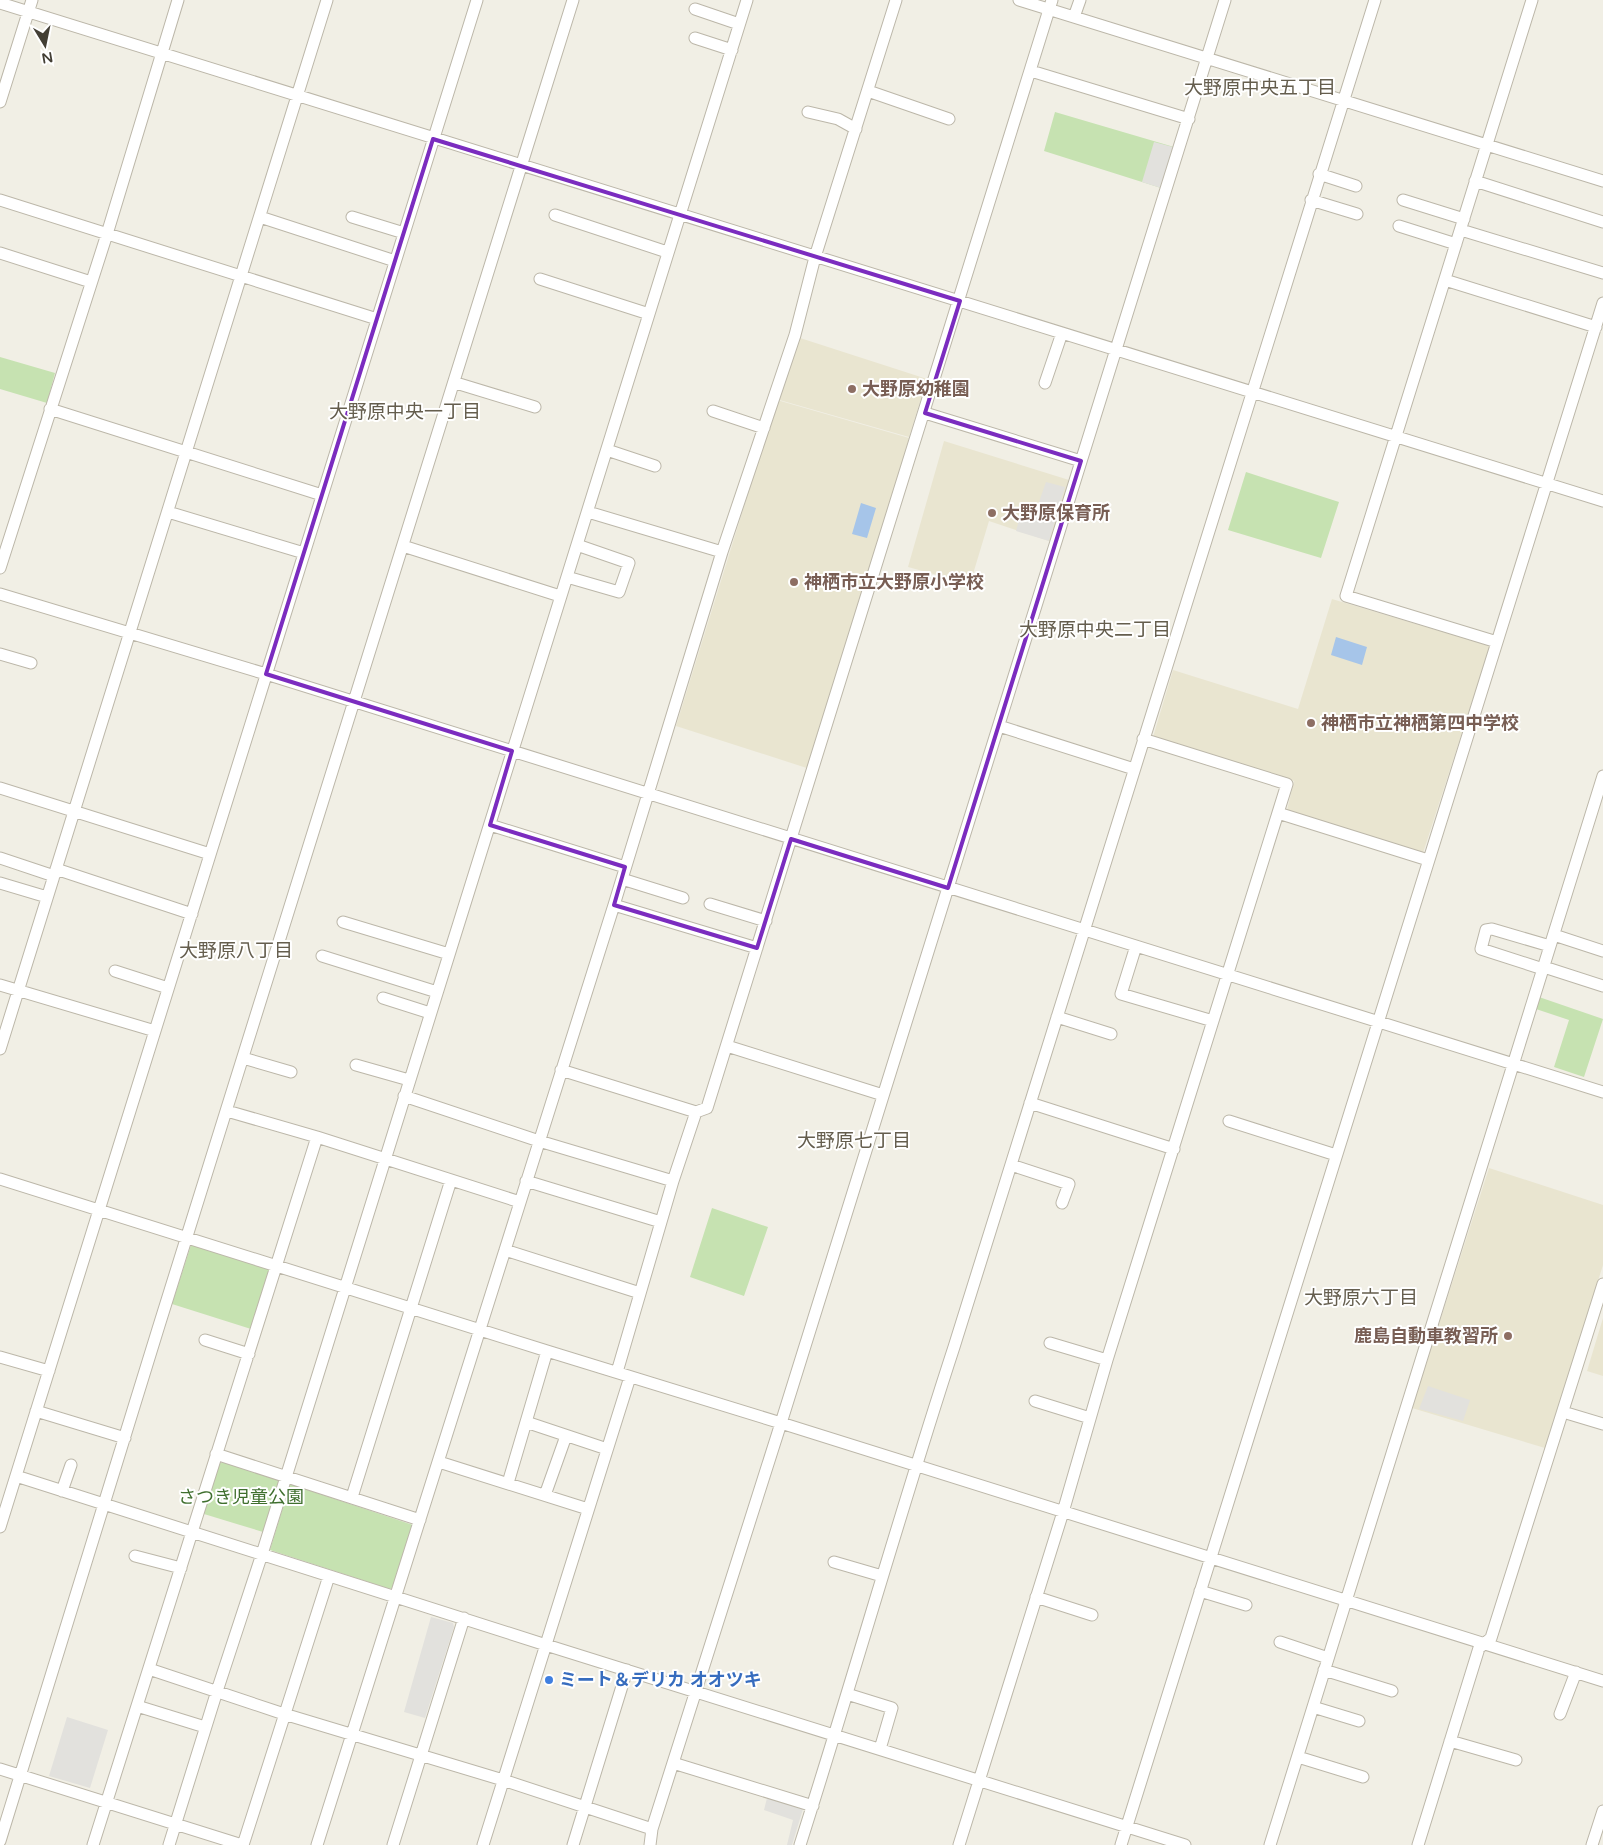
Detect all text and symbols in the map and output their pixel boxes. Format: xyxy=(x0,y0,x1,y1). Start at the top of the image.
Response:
north arrow xyxy=(20,20,70,70)
text: N xyxy=(40,48,54,67)
district label: 大野原中央五丁目 xyxy=(1184,77,1336,99)
place label: 大野原幼稚園 xyxy=(862,378,970,400)
marker: 大野原幼稚園 xyxy=(846,383,858,395)
district label: 大野原中央一丁目 xyxy=(329,401,481,423)
place label: 大野原保育所 xyxy=(1002,502,1110,524)
marker: 大野原保育所 xyxy=(986,507,998,519)
place label: 神栖市立大野原小学校 xyxy=(804,571,984,593)
marker: 神栖市立大野原小学校 xyxy=(788,576,800,588)
district label: 大野原中央二丁目 xyxy=(1019,619,1171,641)
place label: 神栖市立神栖第四中学校 xyxy=(1321,712,1519,734)
marker: 神栖市立神栖第四中学校 xyxy=(1305,717,1317,729)
district label: 大野原八丁目 xyxy=(179,940,293,962)
district label: 大野原七丁目 xyxy=(797,1130,911,1152)
district label: 大野原六丁目 xyxy=(1304,1287,1418,1309)
place label: 鹿島自動車教習所 xyxy=(1354,1325,1498,1347)
marker: 鹿島自動車教習所 xyxy=(1502,1330,1514,1342)
park label: さつき児童公園 xyxy=(178,1486,304,1508)
place label: ミート＆デリカ オオツキ xyxy=(559,1669,762,1691)
marker: ミート＆デリカ オオツキ xyxy=(543,1674,555,1686)

